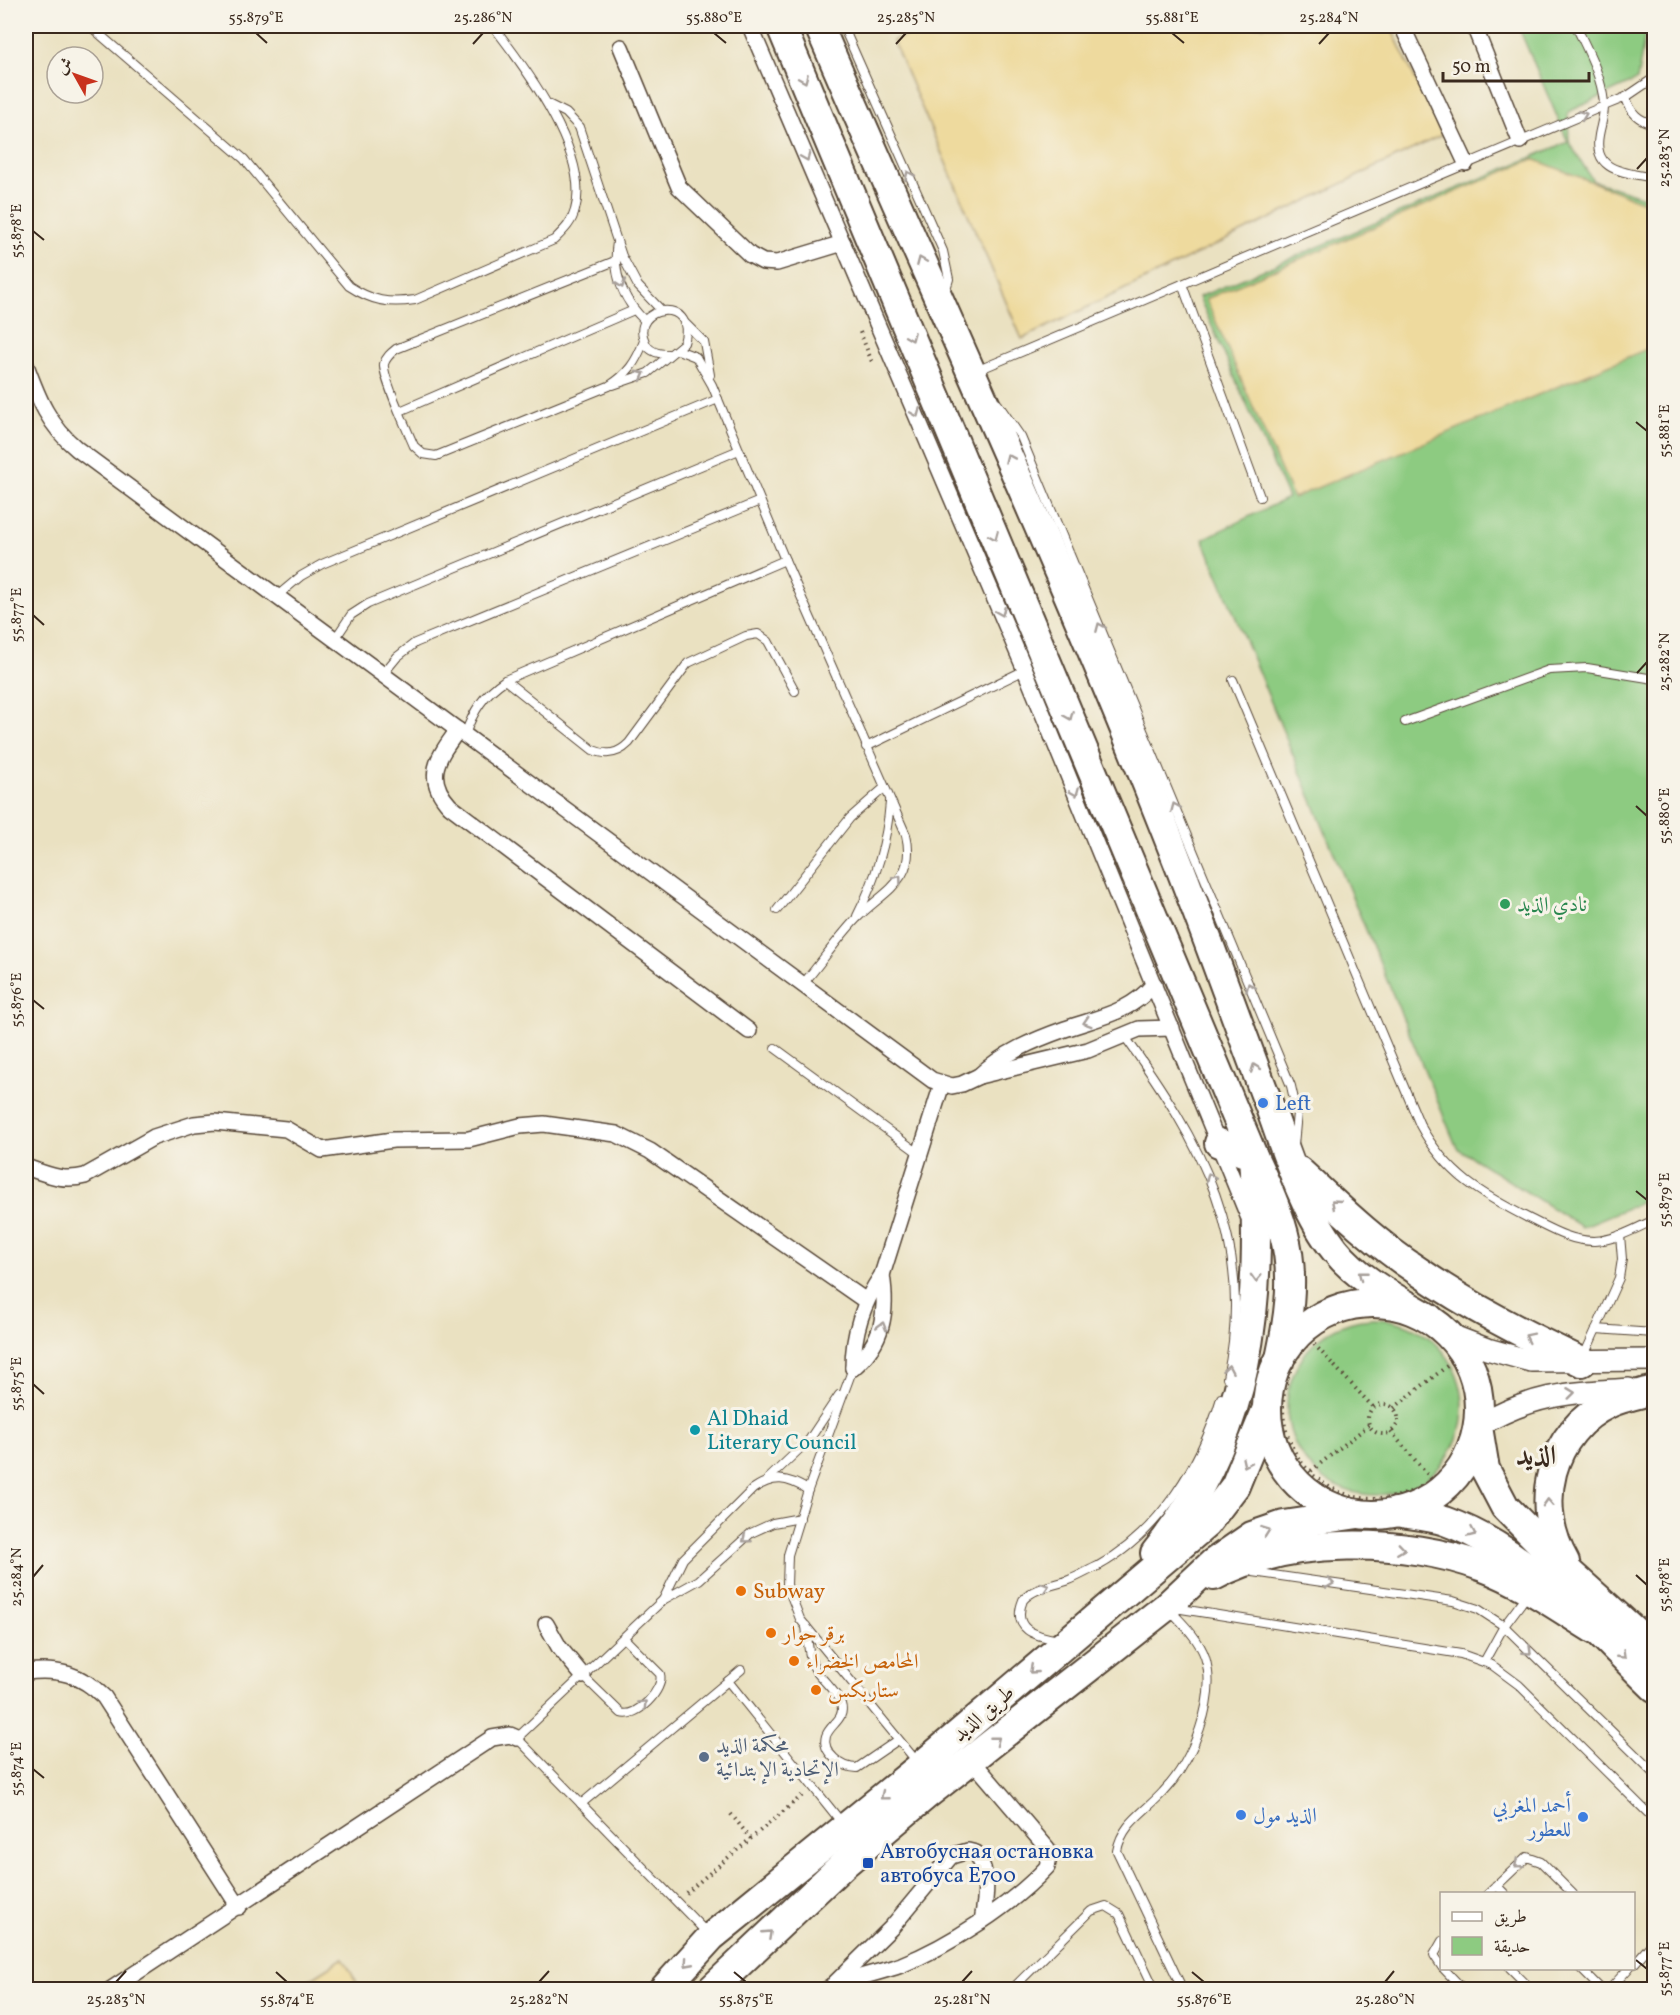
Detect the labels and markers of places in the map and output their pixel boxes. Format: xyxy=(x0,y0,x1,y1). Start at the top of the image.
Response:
place label: نادي الذيد xyxy=(1517,891,1587,920)
marker: نادي الذيد xyxy=(1498,897,1512,911)
place label: Left xyxy=(1275,1090,1311,1119)
marker: Left xyxy=(1256,1096,1270,1110)
place label: Al Dhaid Literary Council xyxy=(707,1405,856,1458)
marker: Al Dhaid Literary Council xyxy=(688,1423,702,1437)
place label: Subway xyxy=(753,1578,826,1607)
marker: Subway xyxy=(734,1584,748,1598)
place label: برقر حوار xyxy=(781,1620,845,1649)
marker: برقر حوار xyxy=(764,1626,778,1640)
place label: المحامص الخضراء xyxy=(806,1648,919,1677)
marker: المحامص الخضراء xyxy=(787,1654,801,1668)
place label: ستاربكس xyxy=(828,1677,899,1706)
marker: ستاربكس xyxy=(809,1683,823,1697)
place label: محكمة الذيد الإتحادية الإبتدائية xyxy=(716,1732,839,1785)
marker: محكمة الذيد الإتحادية الإبتدائية xyxy=(697,1750,711,1764)
place label: أحمد المغربي للعطور xyxy=(1493,1790,1571,1845)
place label: الذيد مول xyxy=(1253,1802,1317,1831)
marker: الذيد مول xyxy=(1234,1808,1248,1822)
marker: أحمد المغربي للعطور xyxy=(1576,1810,1590,1824)
place label: Автобусная остановка автобуса Е700 xyxy=(880,1838,1094,1891)
marker: Автобусная остановка автобуса Е700 xyxy=(861,1856,875,1870)

